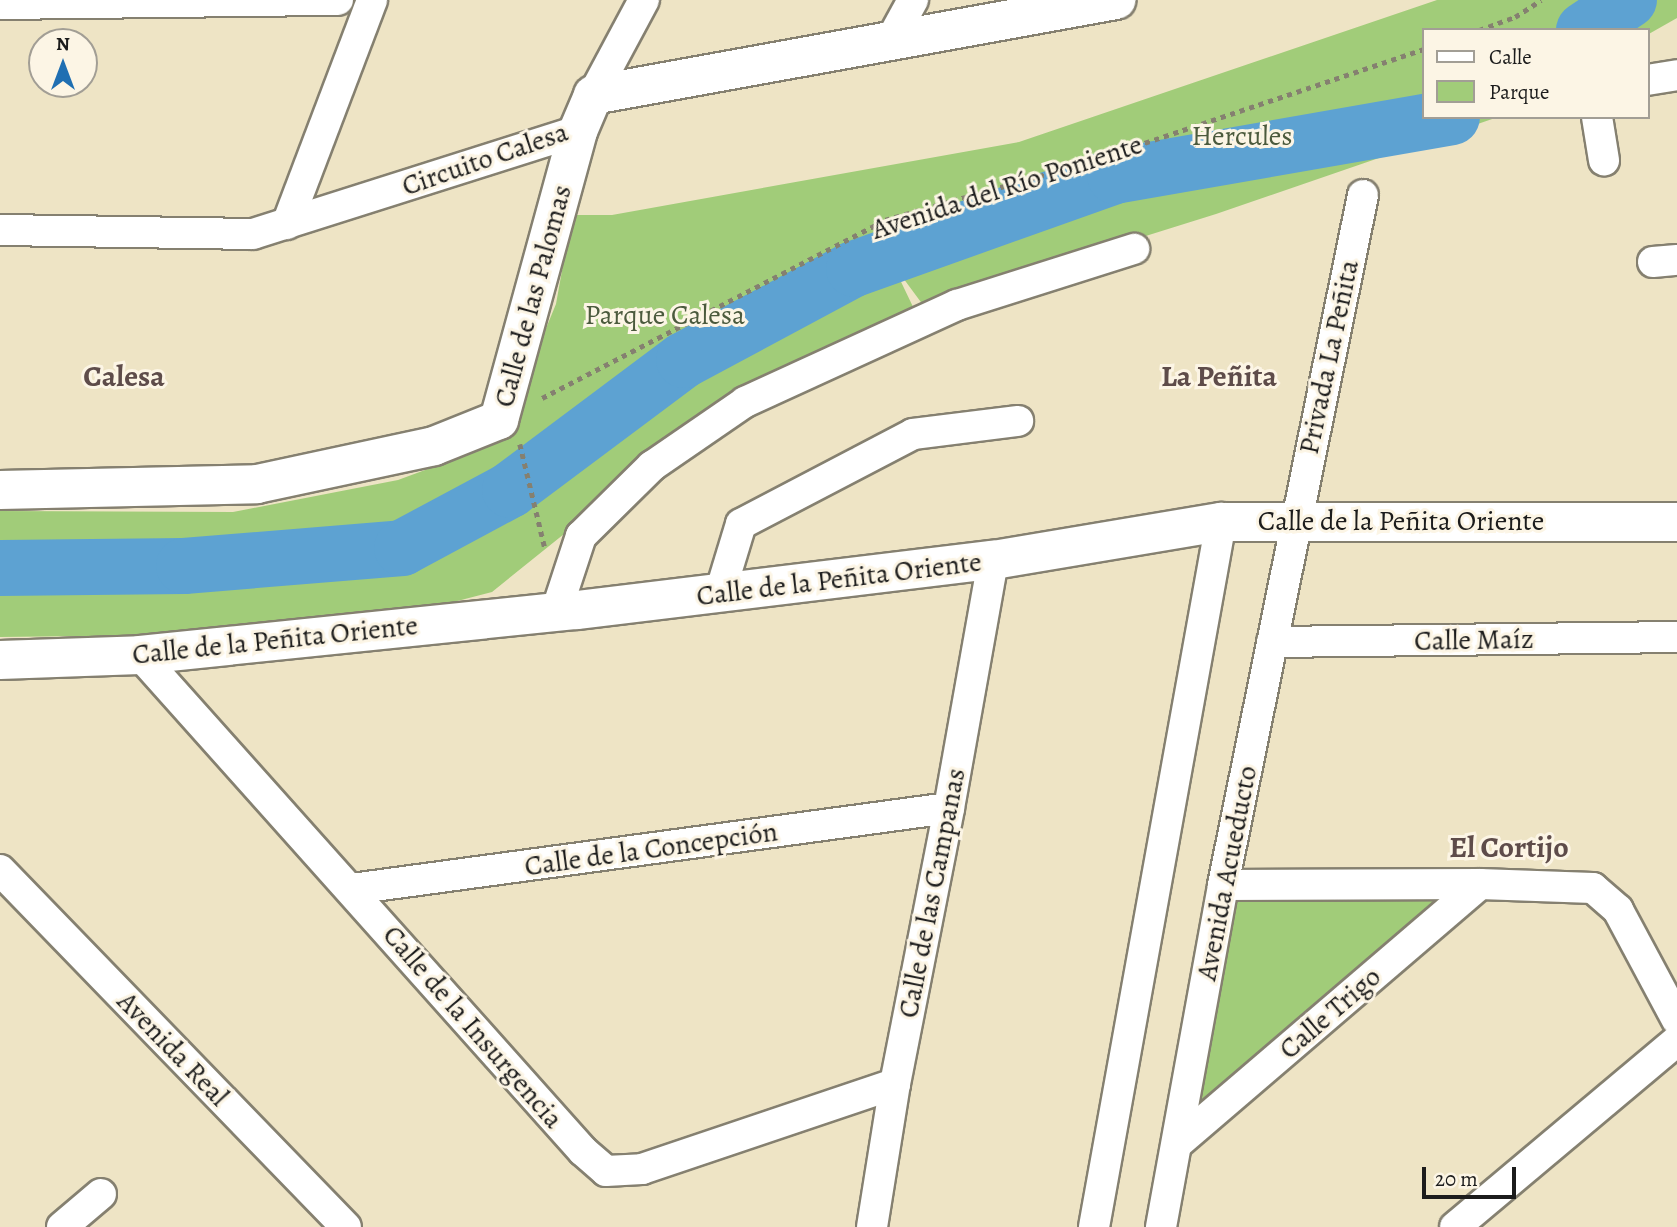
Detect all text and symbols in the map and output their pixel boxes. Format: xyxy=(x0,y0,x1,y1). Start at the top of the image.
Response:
north arrow xyxy=(28,28,98,98)
legend xyxy=(1422,28,1649,119)
text: N xyxy=(56,31,70,57)
text: Calle xyxy=(1489,43,1532,71)
text: Parque xyxy=(1489,78,1549,106)
street label: Circuito Calesa xyxy=(398,115,572,203)
park label: Hercules xyxy=(1191,119,1293,153)
street label: Avenida del Río Poniente xyxy=(868,127,1146,247)
street label: Calle de las Palomas xyxy=(487,181,579,411)
street label: Privada La Peñita xyxy=(1292,257,1366,457)
park label: Parque Calesa xyxy=(585,298,745,332)
district label: Calesa xyxy=(83,358,165,394)
district label: La Peñita xyxy=(1161,358,1277,394)
street label: Calle de la Peñita Oriente xyxy=(1258,504,1544,538)
street label: Calle de la Peñita Oriente xyxy=(695,545,983,613)
street label: Calle de la Peñita Oriente xyxy=(131,608,419,672)
street label: Calle Maíz xyxy=(1414,622,1534,658)
street label: Avenida Acueducto xyxy=(1190,763,1264,983)
street label: Calle de las Campanas xyxy=(891,765,973,1021)
street label: Calle de la Concepción xyxy=(522,815,780,883)
district label: El Cortijo xyxy=(1449,829,1569,865)
street label: Calle de la Insurgencia xyxy=(376,919,570,1135)
street label: Calle Trigo xyxy=(1272,960,1388,1066)
street label: Avenida Real xyxy=(110,985,236,1113)
scale bar xyxy=(1425,1154,1520,1198)
text: 20 m xyxy=(1435,1165,1478,1193)

